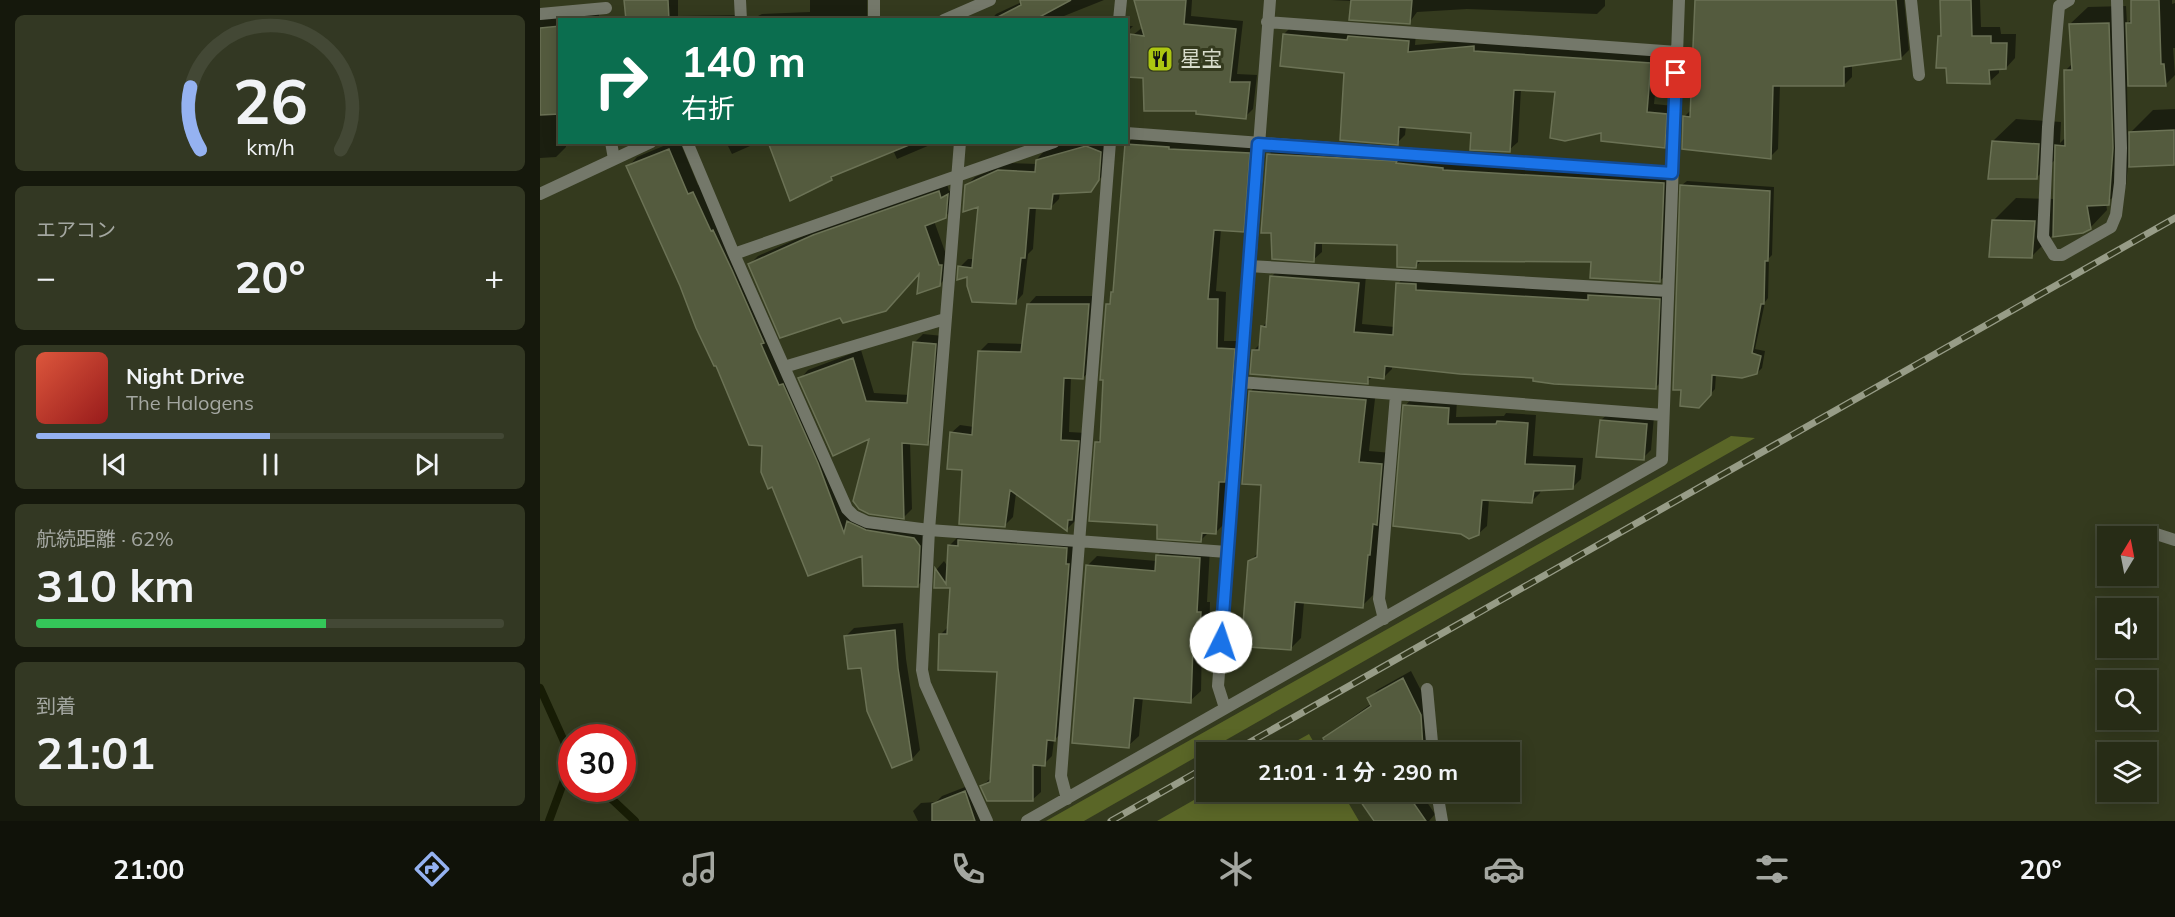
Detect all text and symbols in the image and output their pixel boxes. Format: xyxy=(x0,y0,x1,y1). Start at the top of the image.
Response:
text: 140 m xyxy=(681,35,806,88)
icon: right xyxy=(582,42,660,120)
restaurant icon: 星宝 xyxy=(1145,44,1175,74)
place label: 星宝 xyxy=(1180,45,1222,71)
pin xyxy=(1650,47,1701,98)
icon: arrive xyxy=(1659,56,1692,89)
text: 26 xyxy=(233,61,307,140)
text: 右折 xyxy=(681,91,735,125)
text: km/h xyxy=(246,133,294,160)
text: エアコン xyxy=(36,217,116,242)
text: 20° xyxy=(234,248,306,304)
text: − xyxy=(36,256,56,297)
text: + xyxy=(484,256,504,297)
text: Night Drive xyxy=(126,362,245,390)
text: The Halogens xyxy=(126,390,254,415)
icon: previous xyxy=(98,448,131,481)
icon: pause xyxy=(254,448,287,481)
icon: next xyxy=(410,448,443,481)
text: 航続距離 · 62% xyxy=(36,526,174,551)
north arrow xyxy=(2097,526,2157,586)
map controls xyxy=(2097,526,2157,802)
text: 310 km xyxy=(36,557,195,613)
button: sound xyxy=(2097,598,2157,658)
position arrow xyxy=(1189,610,1253,674)
button: search xyxy=(2097,670,2157,730)
text: 到着 xyxy=(36,693,76,718)
text: 21:01 xyxy=(36,724,155,780)
speed limit sign: 30 xyxy=(558,724,636,802)
button: layers xyxy=(2097,742,2157,802)
text: 21:01 · 1 分 · 290 m xyxy=(1258,758,1458,786)
icon: directions xyxy=(411,848,453,890)
icon: music xyxy=(679,848,721,890)
icon: phone xyxy=(947,848,989,890)
icon: climate xyxy=(1215,848,1257,890)
icon: car xyxy=(1483,848,1525,890)
icon: filters xyxy=(1751,848,1793,890)
text: 21:00 xyxy=(113,852,185,886)
text: 20° xyxy=(2019,852,2062,886)

